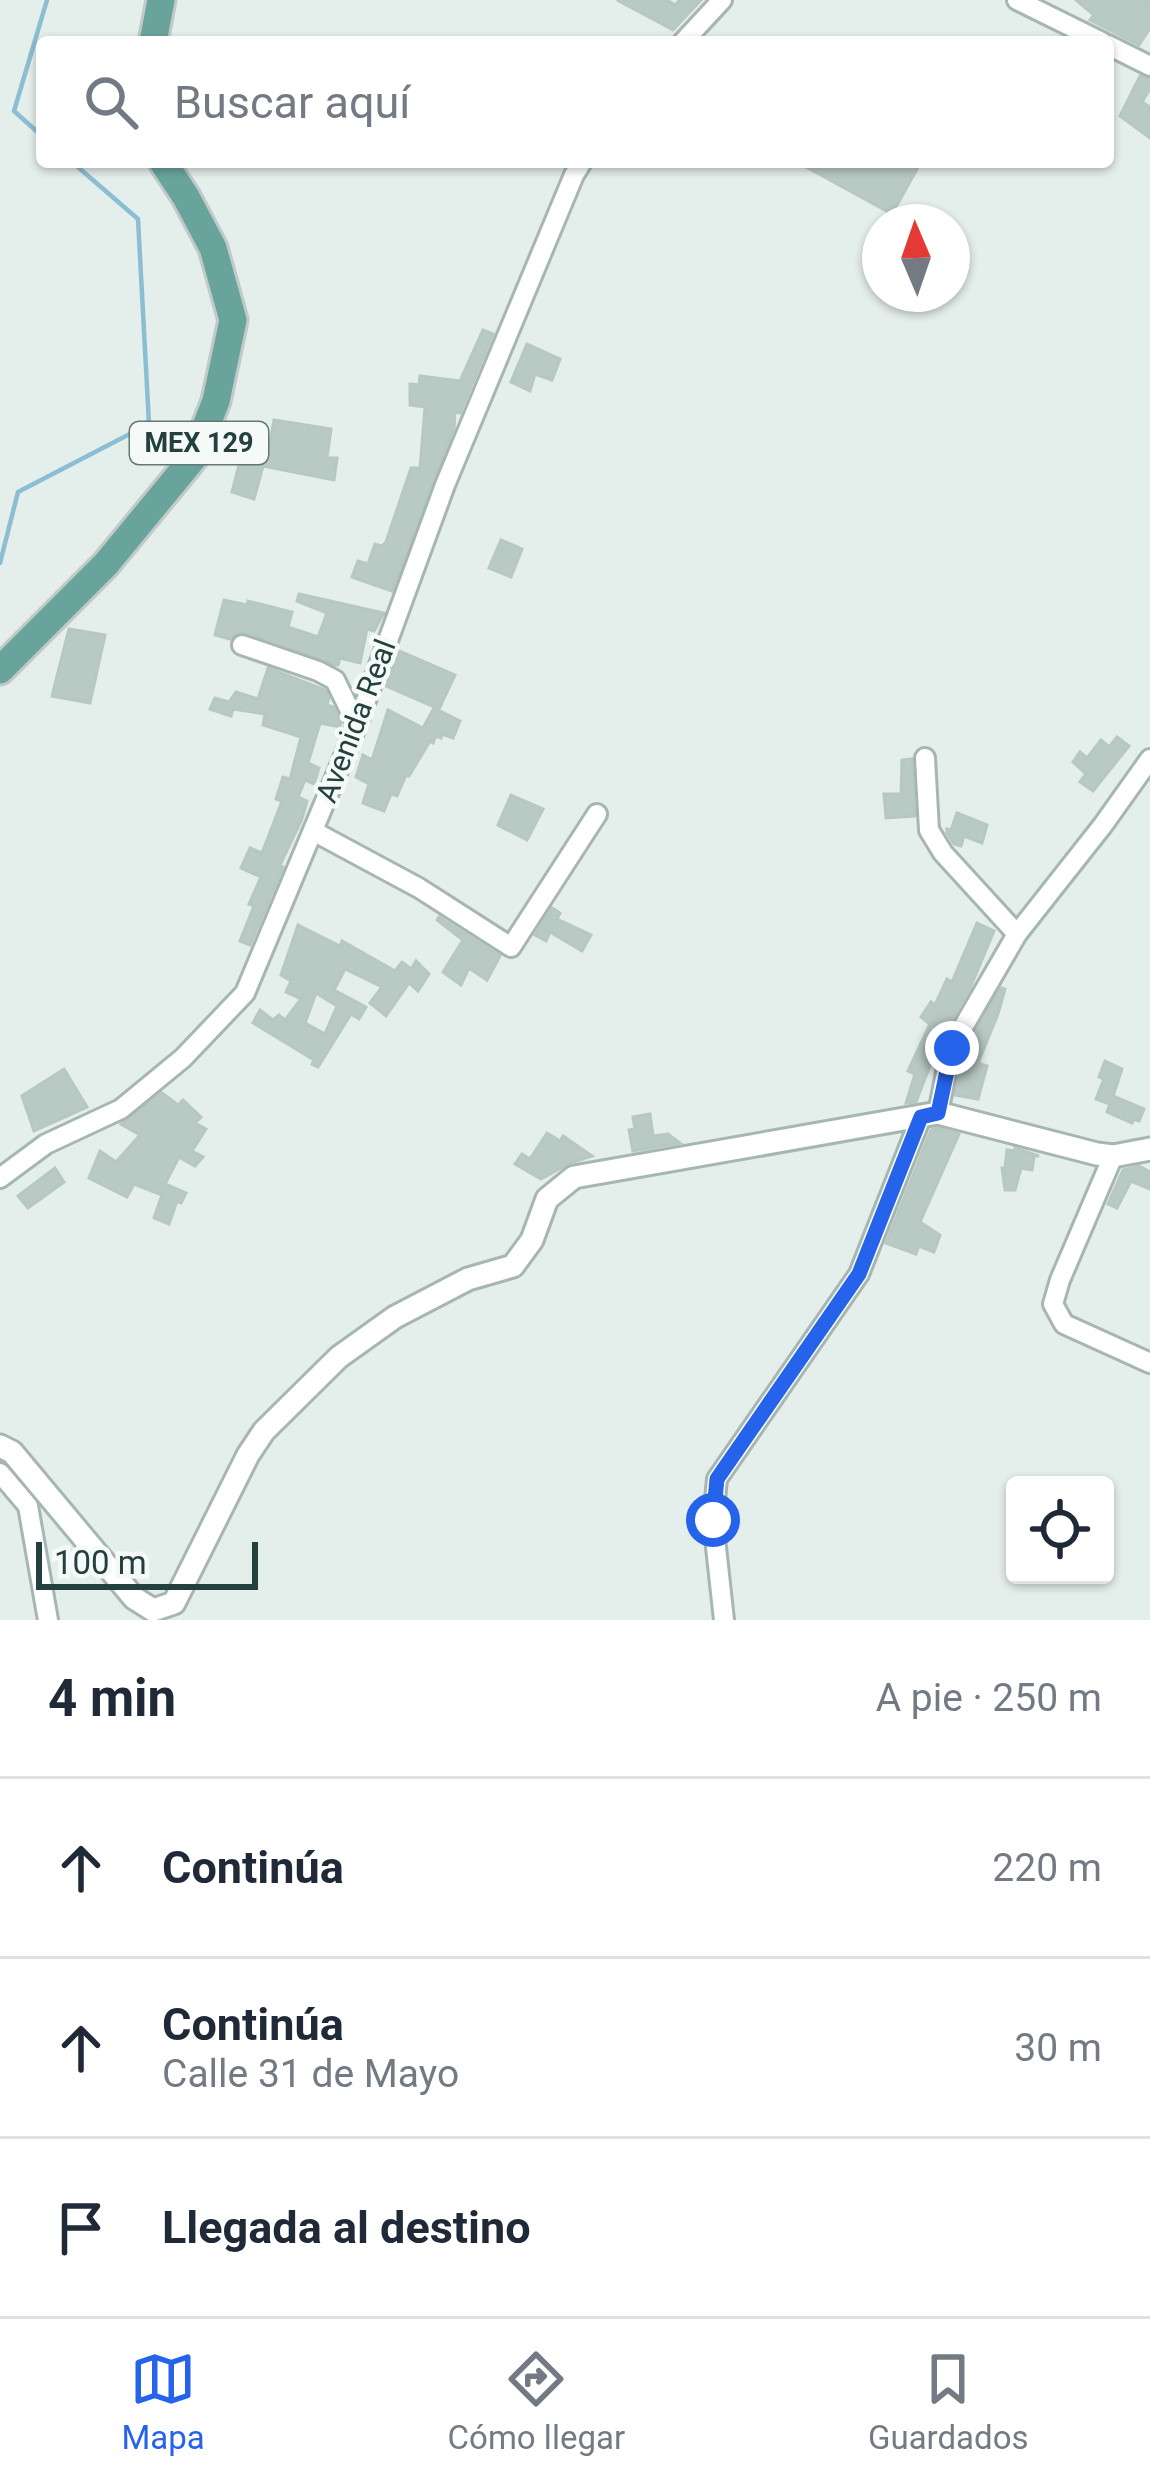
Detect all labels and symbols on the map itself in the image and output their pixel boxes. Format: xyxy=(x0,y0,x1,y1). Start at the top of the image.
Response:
north arrow xyxy=(862,204,970,312)
road number: MEX 129 xyxy=(130,422,268,464)
street label: Avenida Real xyxy=(308,634,403,807)
route end xyxy=(925,1021,979,1075)
route start xyxy=(686,1493,740,1547)
scale bar xyxy=(36,1536,258,1589)

